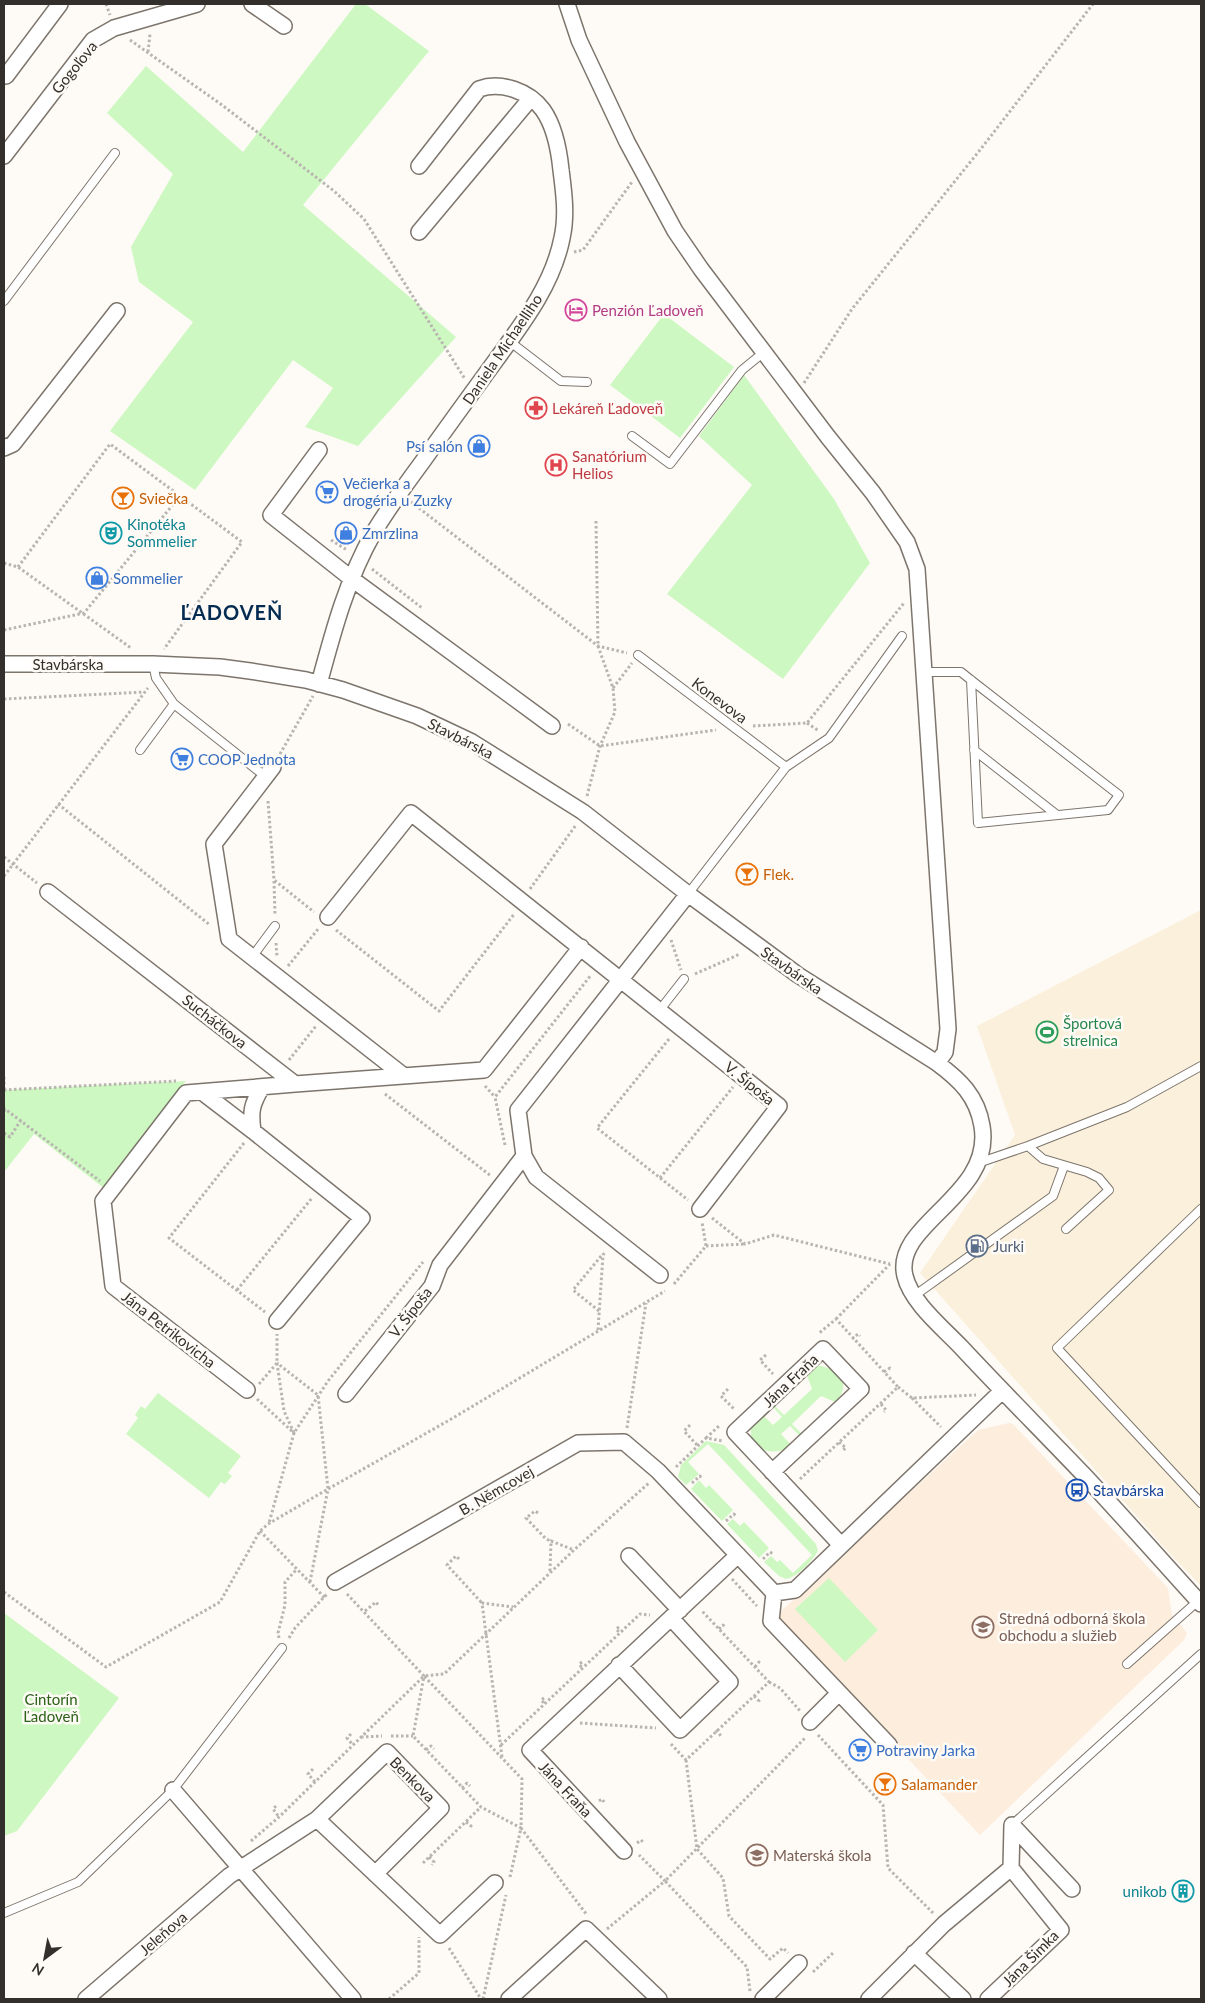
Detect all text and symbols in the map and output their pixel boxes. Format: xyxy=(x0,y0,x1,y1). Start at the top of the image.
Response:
street label: Gogoľova xyxy=(47,37,101,97)
street label: Daniela Michaelliho xyxy=(458,290,546,408)
hotel icon: Penzión Ľadoveň xyxy=(564,298,588,322)
place label: Penzión Ľadoveň xyxy=(592,301,704,319)
pharmacy icon: Lekáreň Ľadoveň xyxy=(524,396,548,420)
place label: Lekáreň Ľadoveň xyxy=(552,399,663,417)
shop icon: Psí salón xyxy=(467,434,491,458)
place label: Psí salón xyxy=(406,437,463,455)
place label: Sanatórium Helios xyxy=(572,447,647,482)
hospital icon: Sanatórium Helios xyxy=(544,453,568,477)
place label: Večierka a drogéria u Zuzky xyxy=(343,474,453,509)
supermarket icon: Večierka a drogéria u Zuzky xyxy=(315,480,339,504)
bar icon: Sviečka xyxy=(111,486,135,510)
place label: Sviečka xyxy=(139,489,188,507)
place label: Kinotéka Sommelier xyxy=(127,515,197,550)
theatre icon: Kinotéka Sommelier xyxy=(99,521,123,545)
shop icon: Zmrzlina xyxy=(334,521,358,545)
place label: Zmrzlina xyxy=(362,524,418,542)
shop icon: Sommelier xyxy=(85,566,109,590)
place label: Sommelier xyxy=(113,569,183,587)
district label: ĽADOVEŇ xyxy=(181,600,283,624)
street label: Stavbárska xyxy=(32,655,104,673)
street label: Konevova xyxy=(689,673,751,727)
street label: Stavbárska xyxy=(425,714,497,762)
supermarket icon: COOP Jednota xyxy=(170,747,194,771)
place label: COOP Jednota xyxy=(198,750,296,768)
bar icon: Flek. xyxy=(735,862,759,886)
place label: Flek. xyxy=(763,865,794,883)
street label: Stavbárska xyxy=(758,942,826,998)
street label: Sucháčkova xyxy=(179,990,251,1052)
place label: Športová strelnica xyxy=(1063,1014,1122,1049)
sports icon: Športová strelnica xyxy=(1035,1020,1059,1044)
street label: V. Šípoša xyxy=(721,1057,779,1109)
fuel station icon: Jurki xyxy=(965,1234,989,1258)
place label: Jurki xyxy=(993,1237,1024,1255)
street label: V. Šípoša xyxy=(385,1283,435,1341)
street label: Jána Petrikovicha xyxy=(119,1287,219,1371)
street label: Jána Fraňa xyxy=(758,1350,822,1410)
street label: B. Němcovej xyxy=(456,1461,536,1519)
bus stop icon: Stavbárska xyxy=(1065,1478,1089,1502)
place label: Stavbárska xyxy=(1093,1481,1164,1499)
place label: Stredná odborná škola obchodu a služieb xyxy=(999,1609,1145,1644)
school or university icon: Stredná odborná škola obchodu a služieb xyxy=(971,1615,995,1639)
park label: Cintorín Ľadoveň xyxy=(23,1690,79,1725)
supermarket icon: Potraviny Jarka xyxy=(848,1738,872,1762)
place label: Potraviny Jarka xyxy=(876,1741,975,1759)
street label: Benkova xyxy=(387,1753,439,1805)
street label: Jána Fraňa xyxy=(536,1757,596,1821)
bar icon: Salamander xyxy=(873,1772,897,1796)
place label: Salamander xyxy=(901,1775,978,1793)
school or university icon: Materská škola xyxy=(745,1843,769,1867)
place label: Materská škola xyxy=(773,1846,871,1864)
building icon: unikob xyxy=(1171,1879,1195,1903)
place label: unikob xyxy=(1123,1882,1167,1900)
street label: Jeleňova xyxy=(136,1907,190,1959)
street label: Jána Šimka xyxy=(998,1926,1062,1990)
north arrow xyxy=(20,1933,70,1983)
text: N xyxy=(29,1959,47,1980)

